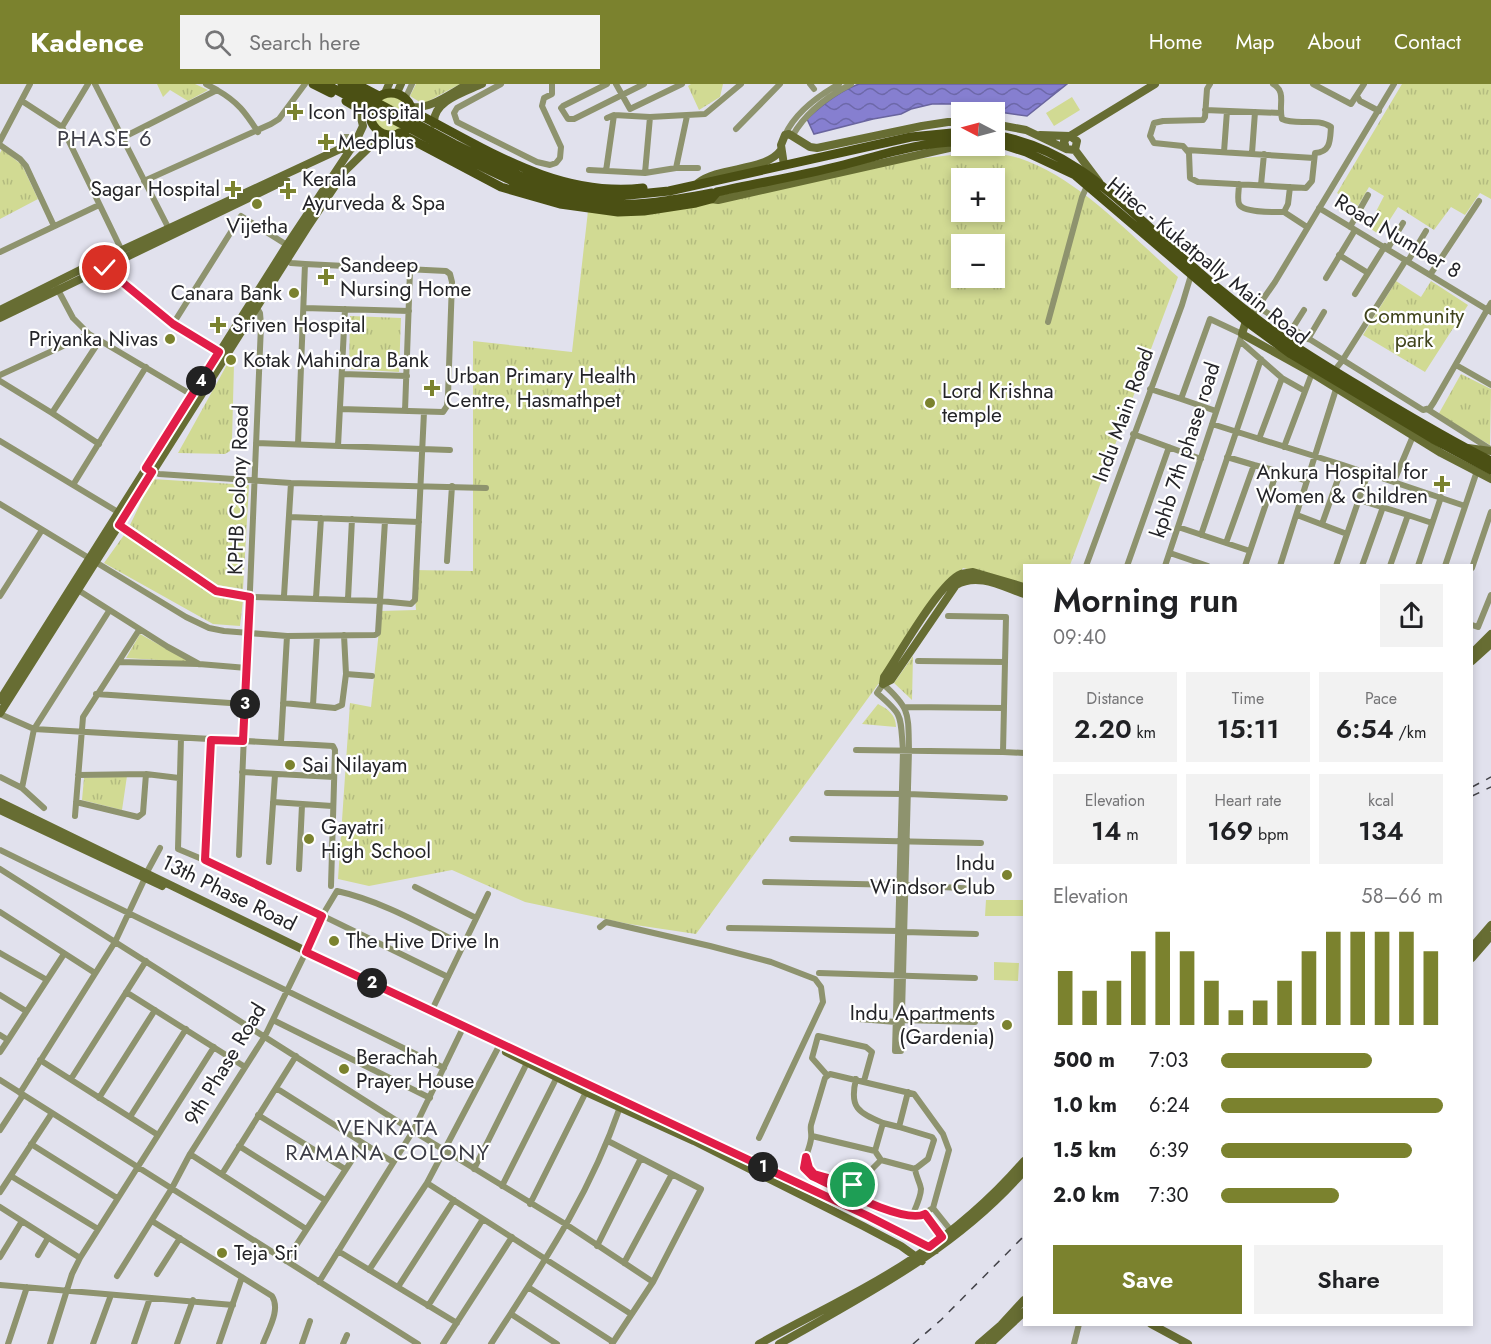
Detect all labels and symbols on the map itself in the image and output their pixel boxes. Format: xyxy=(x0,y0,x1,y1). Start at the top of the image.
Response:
place label: Icon Hospital xyxy=(308,97,424,127)
north arrow xyxy=(951,102,1005,156)
marker: Icon Hospital xyxy=(286,103,304,121)
district label: PHASE 6 xyxy=(57,122,153,154)
place label: Medplus xyxy=(338,127,414,157)
marker: Medplus xyxy=(319,135,333,149)
place label: Kerala Ayurveda & Spa xyxy=(302,164,445,218)
street label: Hitec - Kukatpally Main Road xyxy=(1100,170,1316,352)
place label: Sagar Hospital xyxy=(90,174,220,204)
marker: Sagar Hospital xyxy=(224,180,242,198)
marker: Kerala Ayurveda & Spa xyxy=(279,182,297,200)
street label: Road Number 8 xyxy=(1329,186,1467,286)
marker: Vijetha xyxy=(250,197,264,211)
place label: Vijetha xyxy=(226,211,288,241)
pin xyxy=(79,242,130,293)
place label: Sandeep Nursing Home xyxy=(340,250,472,304)
marker: Sandeep Nursing Home xyxy=(317,268,335,286)
place label: Canara Bank xyxy=(171,278,283,308)
marker: Canara Bank xyxy=(287,286,301,300)
park label: Community park xyxy=(1364,301,1465,355)
place label: Sriven Hospital xyxy=(232,310,366,340)
marker: Sriven Hospital xyxy=(209,316,227,334)
place label: Priyanka Nivas xyxy=(29,324,158,354)
marker: Priyanka Nivas xyxy=(163,332,177,346)
street label: Indu Main Road xyxy=(1085,344,1161,486)
place label: Kotak Mahindra Bank xyxy=(243,345,429,375)
marker: Kotak Mahindra Bank xyxy=(224,353,238,367)
street label: kphb 7th phase road xyxy=(1142,358,1228,542)
place label: Urban Primary Health Centre, Hasmathpet xyxy=(446,361,636,415)
pin: 4 xyxy=(186,366,216,396)
place label: Lord Krishna temple xyxy=(942,376,1054,430)
marker: Urban Primary Health Centre, Hasmathpet xyxy=(423,379,441,397)
marker: Lord Krishna temple xyxy=(923,396,937,410)
street label: KPHB Colony Road xyxy=(220,404,256,576)
place label: Ankura Hospital for Women & Children xyxy=(1256,457,1429,511)
marker: Ankura Hospital for Women & Children xyxy=(1433,475,1451,493)
pin: 3 xyxy=(230,689,260,719)
place label: Sai Nilayam xyxy=(302,750,408,780)
marker: Sai Nilayam xyxy=(283,758,297,772)
place label: Gayatri High School xyxy=(321,812,431,866)
marker: Gayatri High School xyxy=(302,832,316,846)
street label: 13th Phase Road xyxy=(156,847,302,939)
place label: Indu Windsor Club xyxy=(870,848,995,902)
marker: Indu Windsor Club xyxy=(1000,868,1014,882)
place label: The Hive Drive In xyxy=(346,926,500,956)
marker: The Hive Drive In xyxy=(327,934,341,948)
pin: 2 xyxy=(357,968,387,998)
street label: 9th Phase Road xyxy=(177,997,273,1131)
place label: Indu Apartments (Gardenia) xyxy=(850,998,995,1052)
marker: Indu Apartments (Gardenia) xyxy=(1000,1018,1014,1032)
place label: Berachah Prayer House xyxy=(356,1042,474,1096)
marker: Berachah Prayer House xyxy=(337,1062,351,1076)
district label: VENKATA RAMANA COLONY xyxy=(285,1111,491,1168)
pin: 1 xyxy=(748,1152,778,1182)
pin xyxy=(827,1159,878,1210)
place label: Teja Sri xyxy=(234,1238,298,1268)
marker: Teja Sri xyxy=(215,1246,229,1260)

